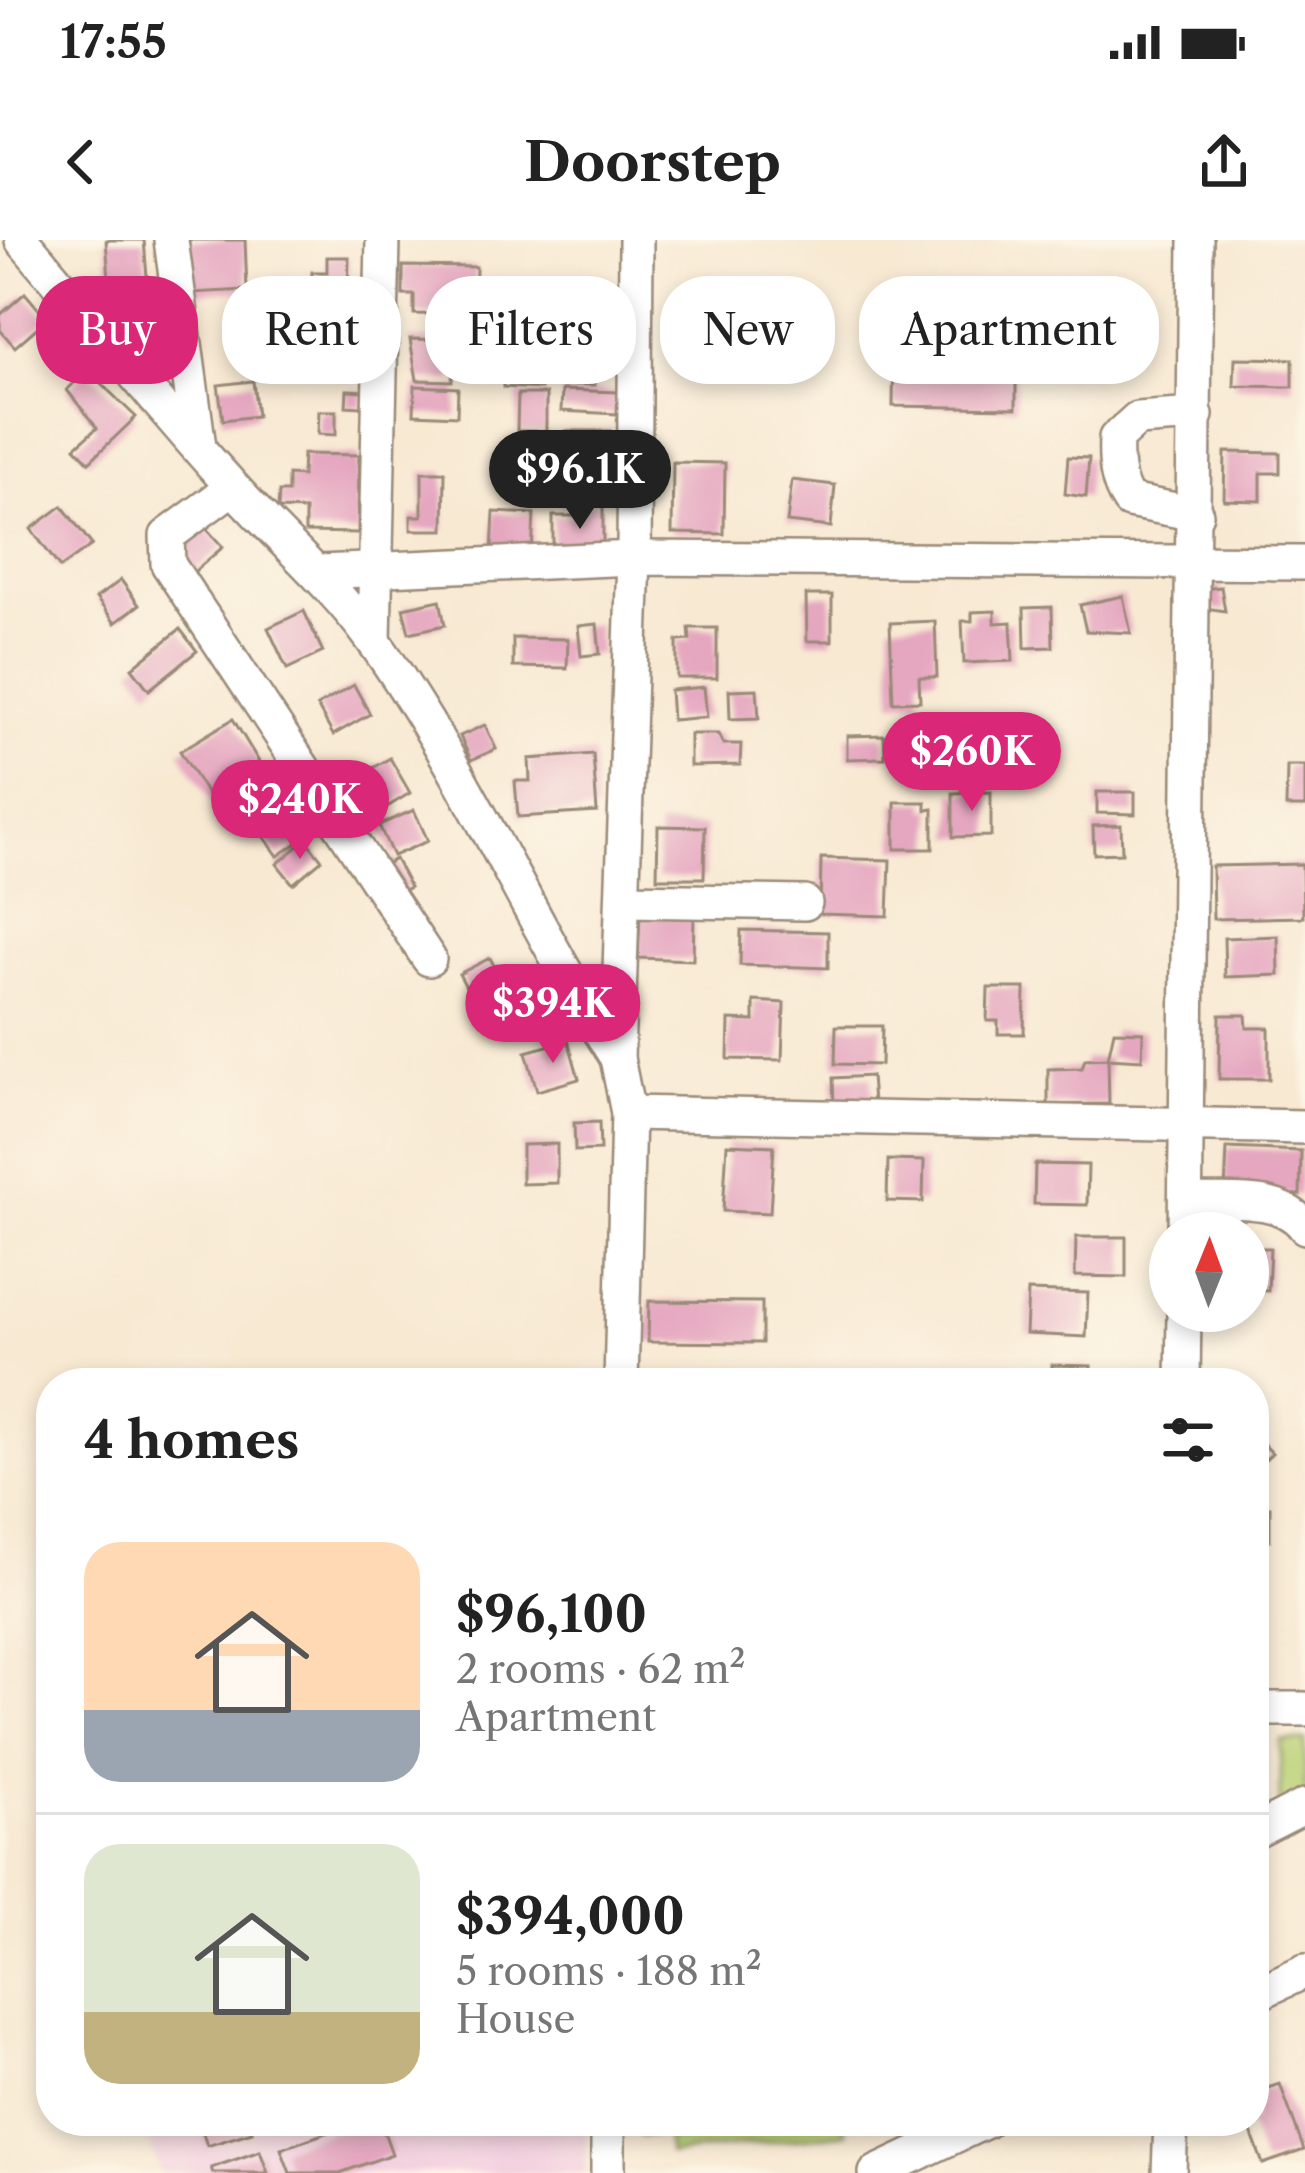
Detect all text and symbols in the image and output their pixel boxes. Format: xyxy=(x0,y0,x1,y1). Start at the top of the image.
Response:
text: 17:55 xyxy=(60,14,167,70)
icon: back xyxy=(48,129,114,195)
text: Doorstep xyxy=(524,129,781,195)
icon: share xyxy=(1191,129,1257,195)
chip: Buy xyxy=(36,276,198,384)
chip: Rent xyxy=(222,276,401,384)
chip: Filters xyxy=(425,276,636,384)
chip: New xyxy=(660,276,835,384)
chip: Apartment xyxy=(859,276,1159,384)
pin: $96.1K xyxy=(482,430,678,532)
text: $96.1K xyxy=(516,445,644,493)
pin: $260K xyxy=(888,712,1056,814)
text: $260K xyxy=(910,727,1034,775)
pin: $240K xyxy=(216,760,384,862)
text: $240K xyxy=(238,775,362,823)
pin: $394K xyxy=(469,964,637,1066)
text: $394K xyxy=(492,979,614,1027)
north arrow xyxy=(1149,1212,1269,1332)
map controls xyxy=(1149,1212,1269,1332)
icon: filters xyxy=(1155,1407,1221,1473)
text: 4 homes xyxy=(84,1409,299,1471)
text: $96,100 xyxy=(456,1583,647,1645)
icon: home xyxy=(180,1590,324,1734)
text: 2 rooms · 62 m² xyxy=(456,1645,746,1693)
text: Apartment xyxy=(456,1693,656,1741)
text: $394,000 xyxy=(456,1885,685,1947)
icon: home xyxy=(180,1892,324,2036)
text: 5 rooms · 188 m² xyxy=(456,1947,762,1995)
text: House xyxy=(456,1995,575,2043)

